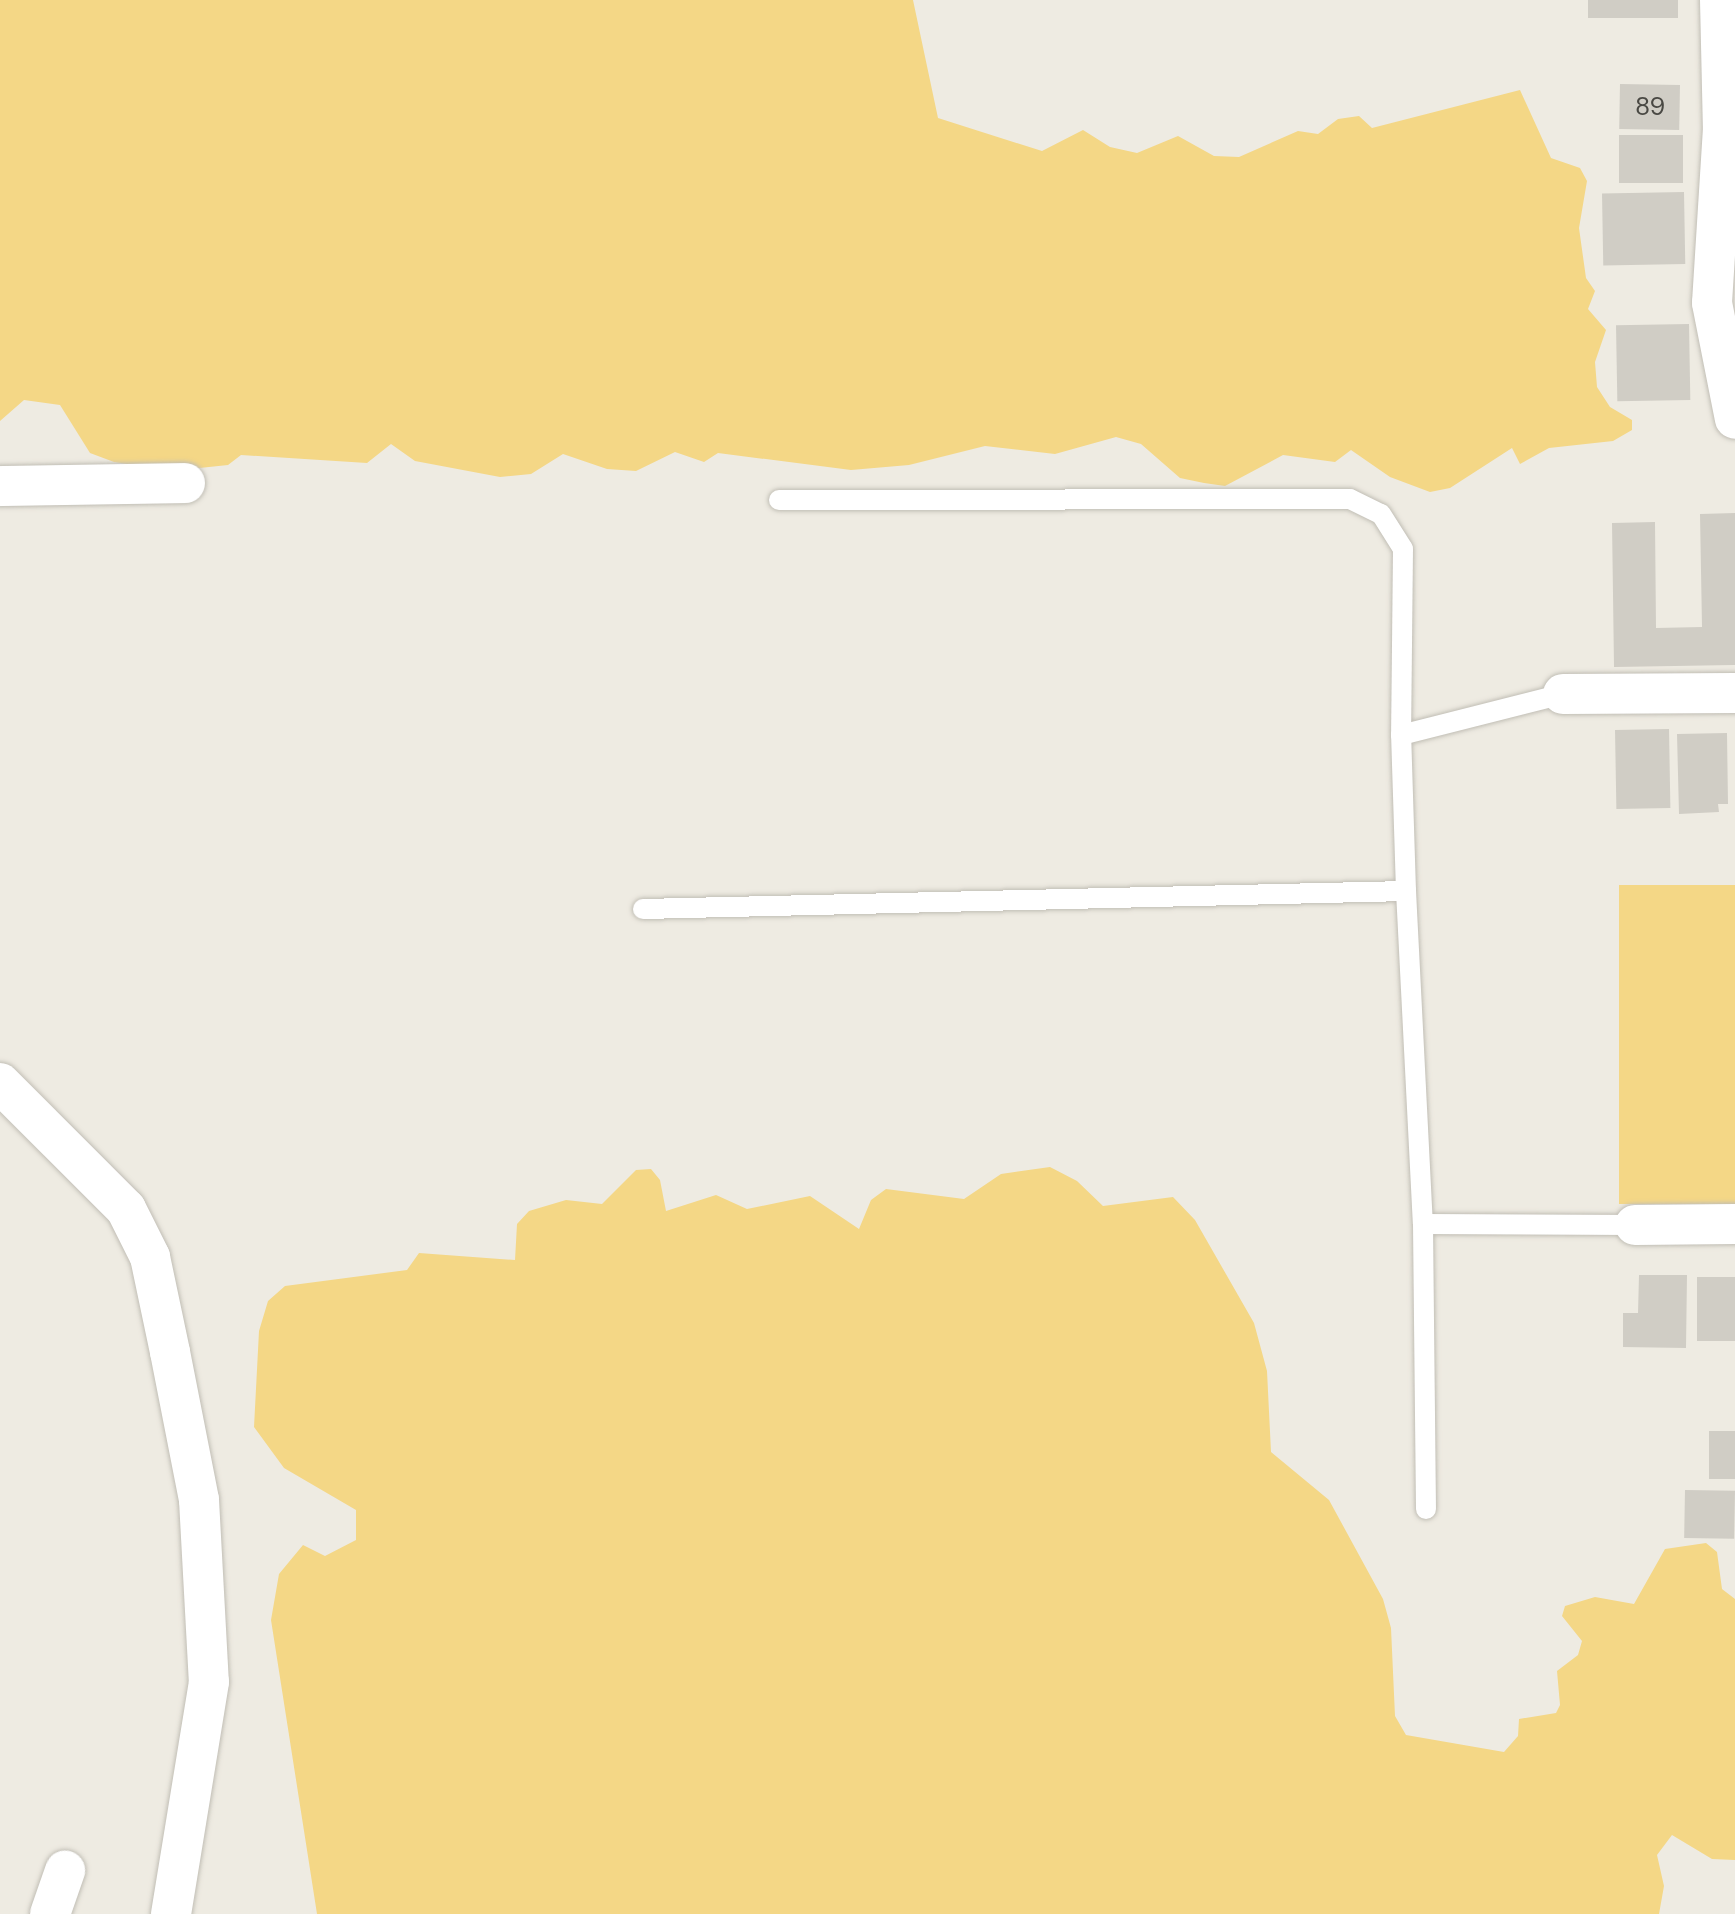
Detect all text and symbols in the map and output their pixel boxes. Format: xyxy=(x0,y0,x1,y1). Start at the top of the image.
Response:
house number: 89 xyxy=(1635,92,1665,122)

